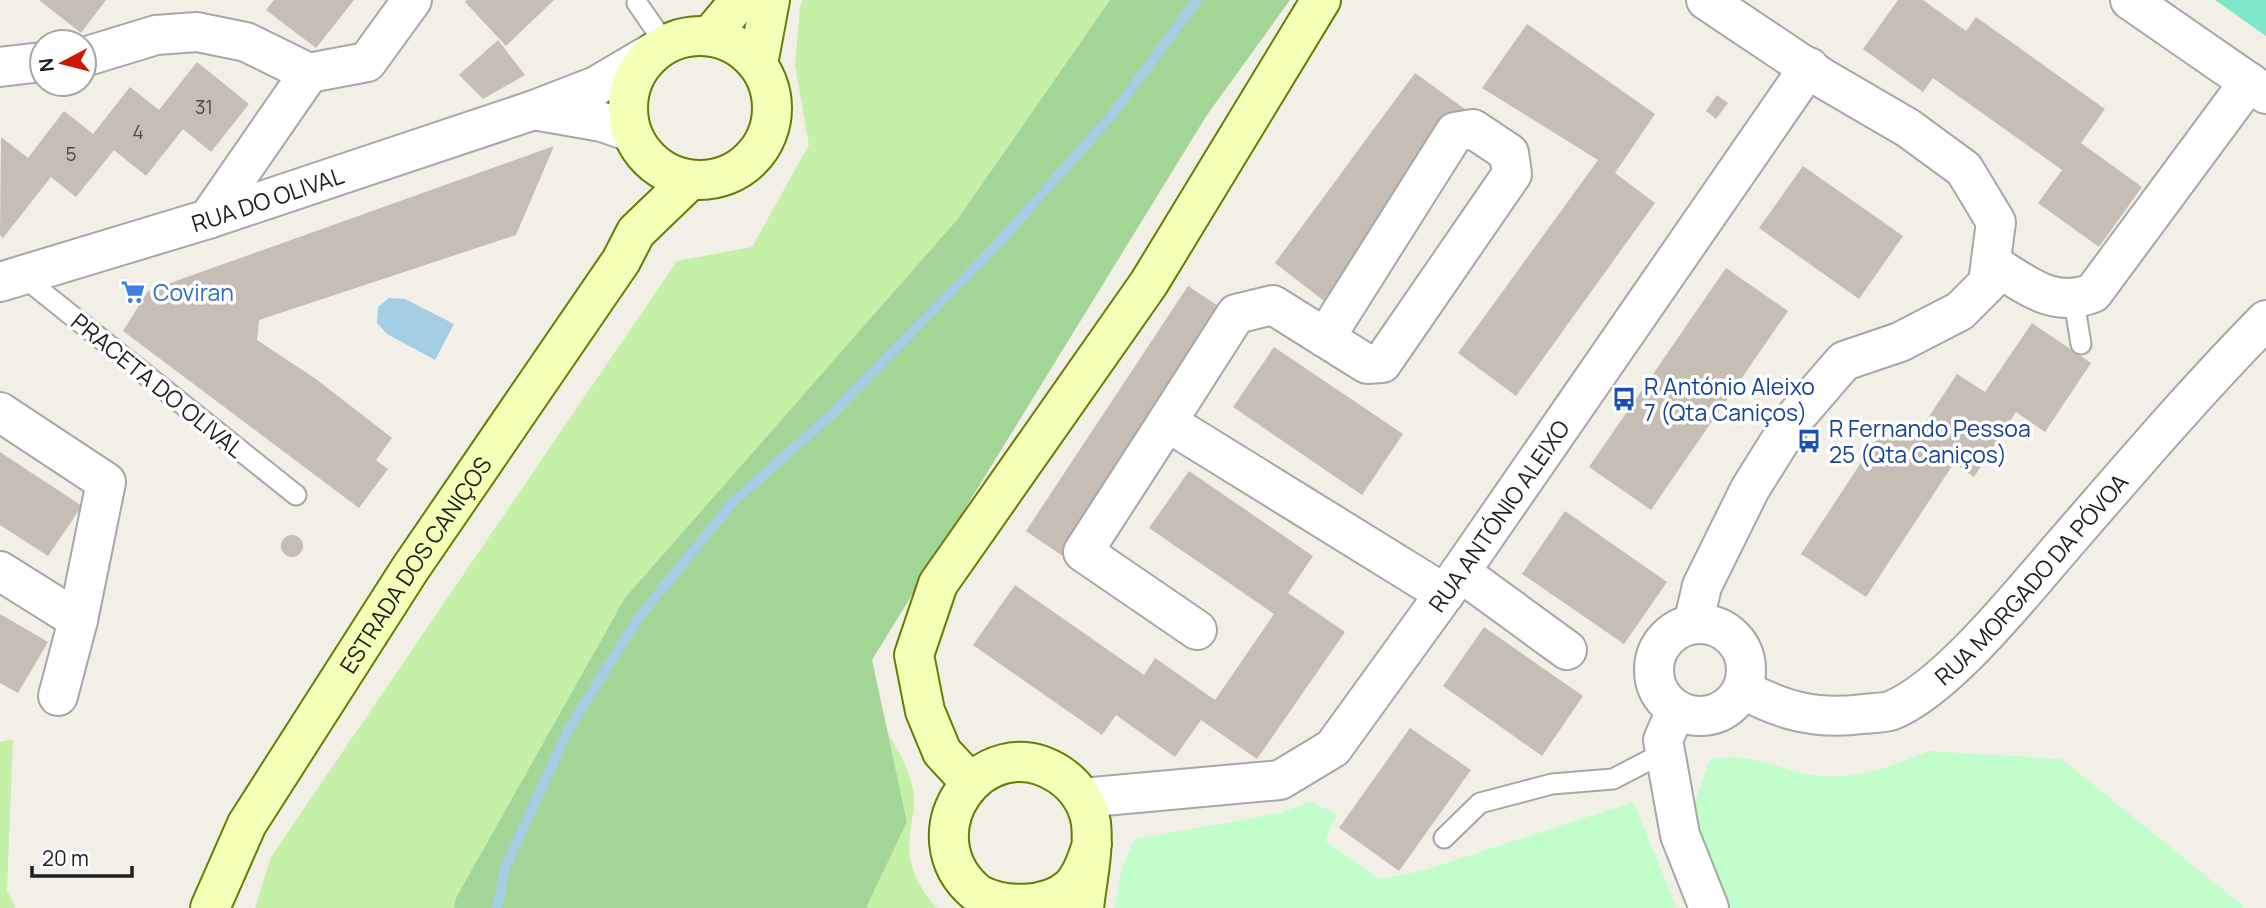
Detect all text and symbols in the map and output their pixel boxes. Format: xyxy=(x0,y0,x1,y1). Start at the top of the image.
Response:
north arrow xyxy=(28,28,98,98)
text: N xyxy=(32,57,60,73)
house number: 31 xyxy=(195,94,213,120)
house number: 4 xyxy=(132,119,144,145)
house number: 5 xyxy=(66,141,77,167)
street label: RUA DO OLIVAL xyxy=(188,159,348,239)
place label: Coviran xyxy=(153,276,234,308)
supermarket icon: Coviran xyxy=(119,278,147,306)
street label: PRACETA DO OLIVAL xyxy=(65,305,251,465)
place label: R António Aleixo 7 (Qta Caniços) xyxy=(1644,370,1815,428)
bus stop icon: R António Aleixo 7 (Qta Caniços) xyxy=(1610,385,1638,413)
place label: R Fernando Pessoa 25 (Qta Caniços) xyxy=(1829,412,2031,470)
street label: RUA ANTÓNIO ALEIXO xyxy=(1421,413,1577,618)
bus stop icon: R Fernando Pessoa 25 (Qta Caniços) xyxy=(1795,427,1823,455)
street label: ESTRADA DOS CANIÇOS xyxy=(332,450,499,679)
street label: RUA MORGADO DA PÓVOA xyxy=(1928,466,2135,692)
scale bar xyxy=(32,834,131,878)
text: 20 m xyxy=(42,844,89,872)

